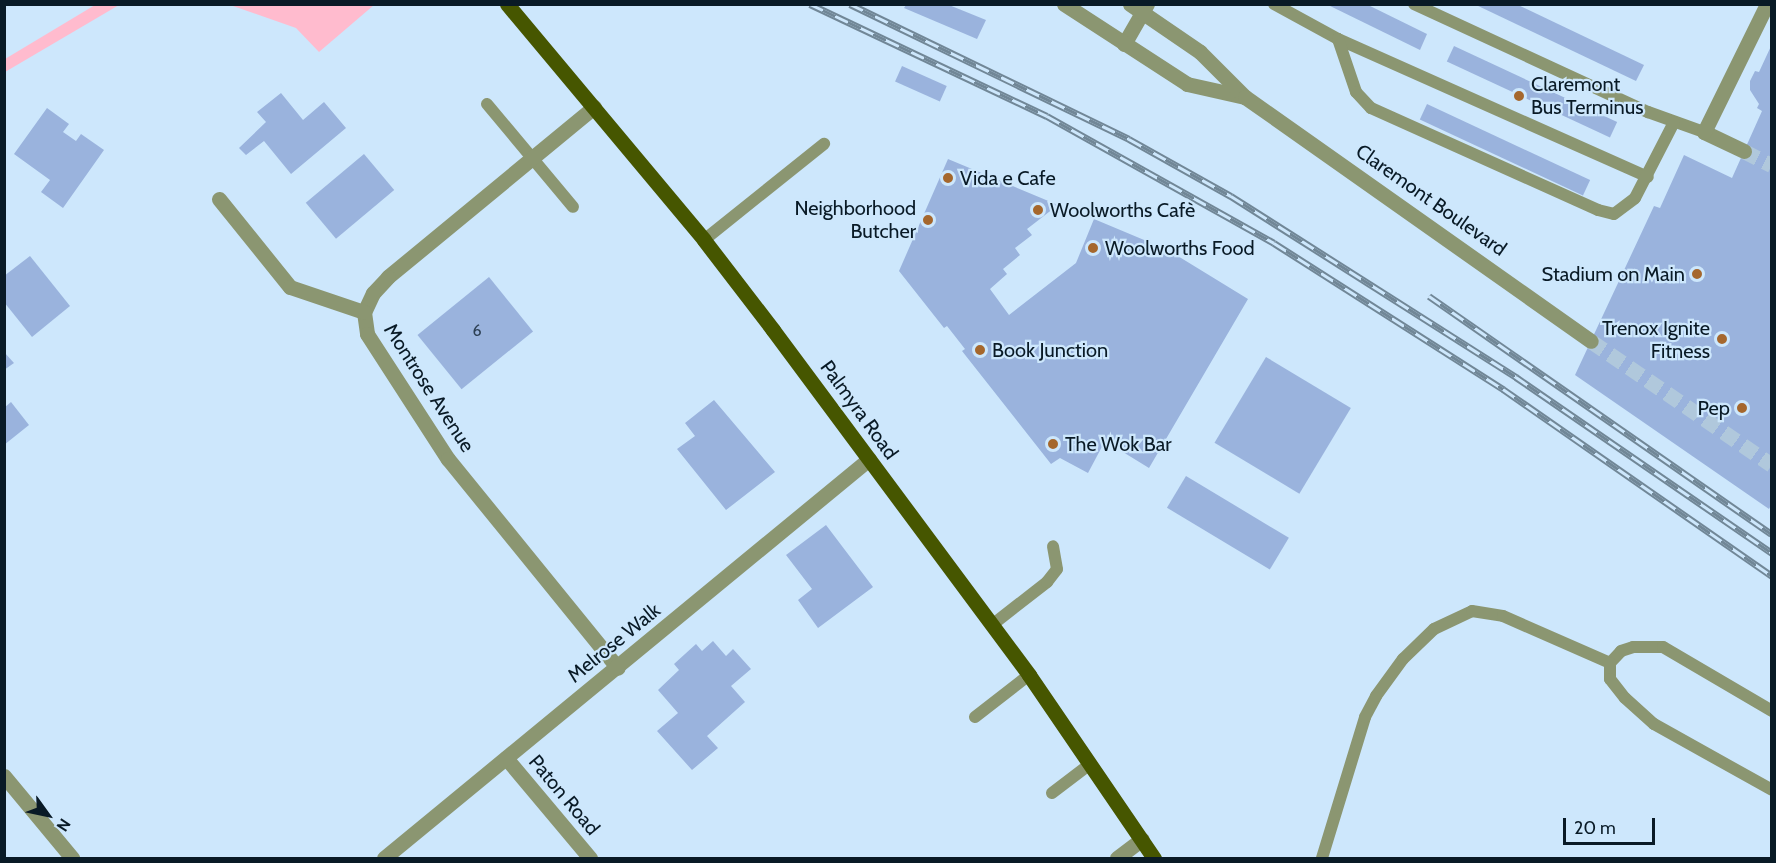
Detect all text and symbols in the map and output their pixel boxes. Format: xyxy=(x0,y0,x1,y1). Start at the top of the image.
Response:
place label: Claremont Bus Terminus xyxy=(1531,72,1643,119)
marker: Claremont Bus Terminus xyxy=(1512,89,1526,103)
street label: Claremont Boulevard xyxy=(1351,139,1511,261)
place label: Vida e Cafe xyxy=(960,166,1056,190)
marker: Vida e Cafe xyxy=(941,171,955,185)
place label: Neighborhood Butcher xyxy=(795,196,916,243)
place label: Woolworths Cafè xyxy=(1050,198,1195,222)
marker: Woolworths Cafè xyxy=(1031,203,1045,217)
marker: Neighborhood Butcher xyxy=(921,213,935,227)
place label: Woolworths Food xyxy=(1105,236,1255,260)
marker: Woolworths Food xyxy=(1086,241,1100,255)
place label: Stadium on Main xyxy=(1542,262,1685,286)
marker: Stadium on Main xyxy=(1690,267,1704,281)
place label: Trenox Ignite Fitness xyxy=(1602,316,1710,363)
street label: Montrose Avenue xyxy=(379,319,479,457)
house number: 6 xyxy=(472,321,482,341)
marker: Trenox Ignite Fitness xyxy=(1715,332,1729,346)
place label: Book Junction xyxy=(992,338,1108,362)
marker: Book Junction xyxy=(973,343,987,357)
street label: Palmyra Road xyxy=(815,356,903,464)
place label: Pep xyxy=(1697,396,1730,420)
marker: Pep xyxy=(1735,401,1749,415)
place label: The Wok Bar xyxy=(1065,432,1172,456)
marker: The Wok Bar xyxy=(1046,437,1060,451)
street label: Melrose Walk xyxy=(563,598,665,688)
street label: Paton Road xyxy=(524,750,604,840)
north arrow xyxy=(18,785,78,845)
scale bar xyxy=(1566,806,1658,844)
text: N xyxy=(52,815,75,835)
text: 20 m xyxy=(1574,817,1616,839)

